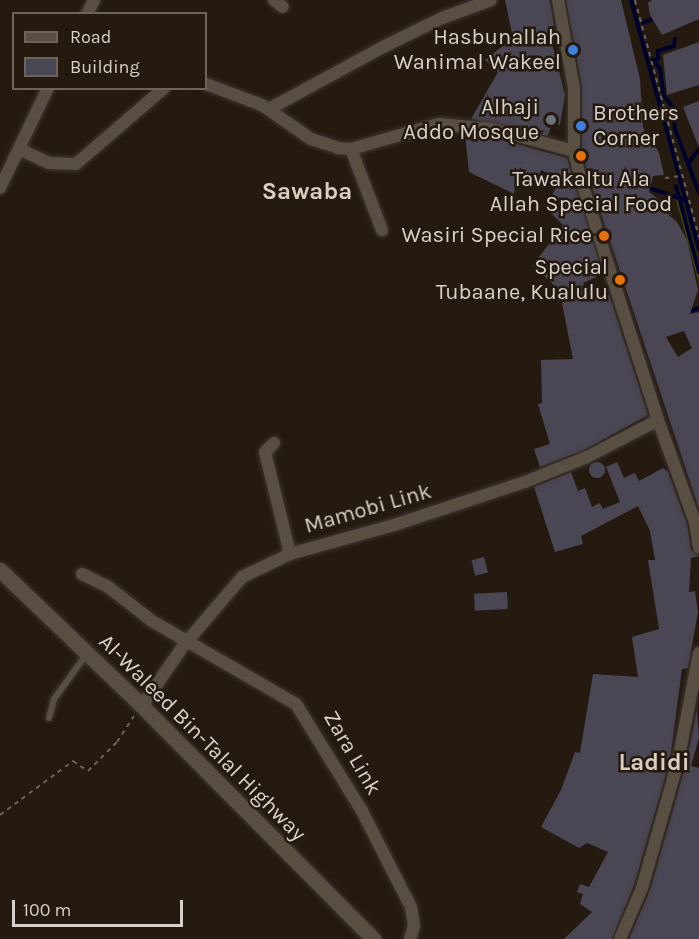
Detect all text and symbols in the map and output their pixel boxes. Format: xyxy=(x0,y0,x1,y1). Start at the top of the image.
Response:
legend xyxy=(12,12,207,90)
place label: Hasbunallah Wanimal Wakeel xyxy=(394,24,561,76)
text: Road xyxy=(70,26,111,48)
marker: Hasbunallah Wanimal Wakeel xyxy=(566,43,580,57)
text: Building xyxy=(70,56,140,78)
place label: Alhaji Addo Mosque xyxy=(403,94,539,146)
place label: Brothers Corner xyxy=(593,100,679,152)
marker: Alhaji Addo Mosque xyxy=(544,113,558,127)
marker: Brothers Corner xyxy=(574,119,588,133)
marker: Tawakaltu Ala Allah Special Food xyxy=(574,149,588,163)
place label: Tawakaltu Ala Allah Special Food xyxy=(490,166,672,218)
district label: Sawaba xyxy=(262,178,352,206)
place label: Wasiri Special Rice xyxy=(402,223,592,249)
marker: Wasiri Special Rice xyxy=(597,229,611,243)
place label: Special Tubaane, Kualulu xyxy=(436,254,608,306)
marker: Special Tubaane, Kualulu xyxy=(613,273,627,287)
street label: Mamobi Link xyxy=(302,478,434,540)
street label: Al-Waleed Bin-Talal Highway xyxy=(93,629,311,847)
street label: Zara Link xyxy=(317,706,387,800)
district label: Ladidi xyxy=(618,749,690,777)
scale bar xyxy=(15,888,186,926)
text: 100 m xyxy=(23,899,71,921)

